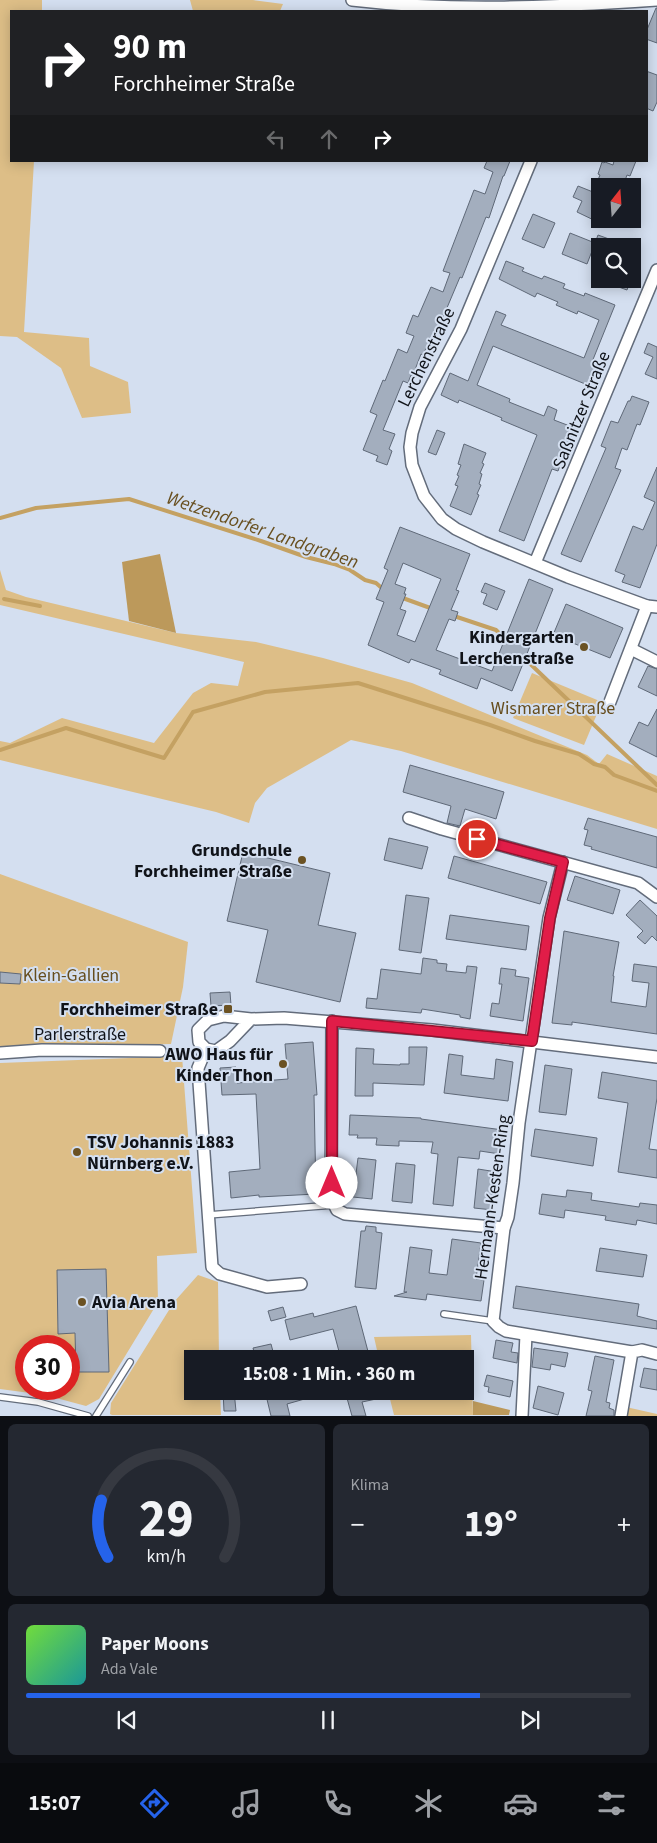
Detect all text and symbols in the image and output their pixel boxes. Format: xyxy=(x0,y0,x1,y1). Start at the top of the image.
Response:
text: 90 m xyxy=(113,22,187,72)
icon: right xyxy=(30,30,95,95)
text: Forchheimer Straße xyxy=(113,68,295,100)
icon: left xyxy=(262,125,290,153)
icon: ahead xyxy=(315,125,343,153)
icon: right xyxy=(368,125,396,153)
north arrow xyxy=(591,178,641,228)
map controls xyxy=(591,178,641,288)
button: search xyxy=(591,238,641,288)
street label: Lerchenstraße xyxy=(392,303,461,411)
street label: Saßnitzer Straße xyxy=(546,347,617,473)
water label: Wetzendorfer Landgraben xyxy=(163,485,362,576)
place label: Kindergarten Lerchenstraße xyxy=(459,625,574,671)
marker: Kindergarten Lerchenstraße xyxy=(578,641,590,653)
park label: Wismarer Straße xyxy=(491,696,615,721)
pin xyxy=(456,818,498,860)
icon: arrive xyxy=(463,825,491,853)
place label: Grundschule Forchheimer Straße xyxy=(134,838,292,884)
marker: Grundschule Forchheimer Straße xyxy=(296,854,308,866)
park label: Klein-Gallien xyxy=(23,963,119,988)
place label: Forchheimer Straße xyxy=(60,997,218,1022)
marker: Forchheimer Straße xyxy=(222,1003,234,1015)
street label: Parlerstraße xyxy=(34,1022,126,1047)
place label: AWO Haus für Kinder Thon xyxy=(164,1042,274,1088)
marker: AWO Haus für Kinder Thon xyxy=(277,1058,289,1070)
street label: Hermann-Kesten-Ring xyxy=(469,1113,516,1281)
place label: TSV Johannis 1883 Nürnberg e.V. xyxy=(87,1130,234,1176)
marker: TSV Johannis 1883 Nürnberg e.V. xyxy=(71,1146,83,1158)
position arrow xyxy=(305,1156,357,1208)
place label: Avia Arena xyxy=(91,1290,176,1315)
marker: Avia Arena xyxy=(76,1296,88,1308)
speed limit sign: 30 xyxy=(15,1335,80,1400)
text: 15:08 · 1 Min. · 360 m xyxy=(243,1361,415,1388)
text: Klima xyxy=(351,1474,389,1496)
text: 29 xyxy=(139,1483,194,1557)
text: 19° xyxy=(464,1497,518,1551)
text: − xyxy=(351,1505,364,1545)
text: + xyxy=(617,1505,631,1545)
text: km/h xyxy=(146,1544,186,1569)
text: Paper Moons xyxy=(101,1631,209,1658)
text: Ada Vale xyxy=(101,1658,158,1680)
icon: previous xyxy=(113,1706,141,1734)
icon: pause xyxy=(314,1706,342,1734)
icon: next xyxy=(516,1706,544,1734)
icon: directions xyxy=(137,1786,172,1821)
icon: music xyxy=(229,1786,264,1821)
icon: phone xyxy=(320,1786,355,1821)
icon: climate xyxy=(411,1786,446,1821)
icon: car xyxy=(503,1786,538,1821)
icon: filters xyxy=(594,1786,629,1821)
text: 15:07 xyxy=(28,1787,81,1819)

